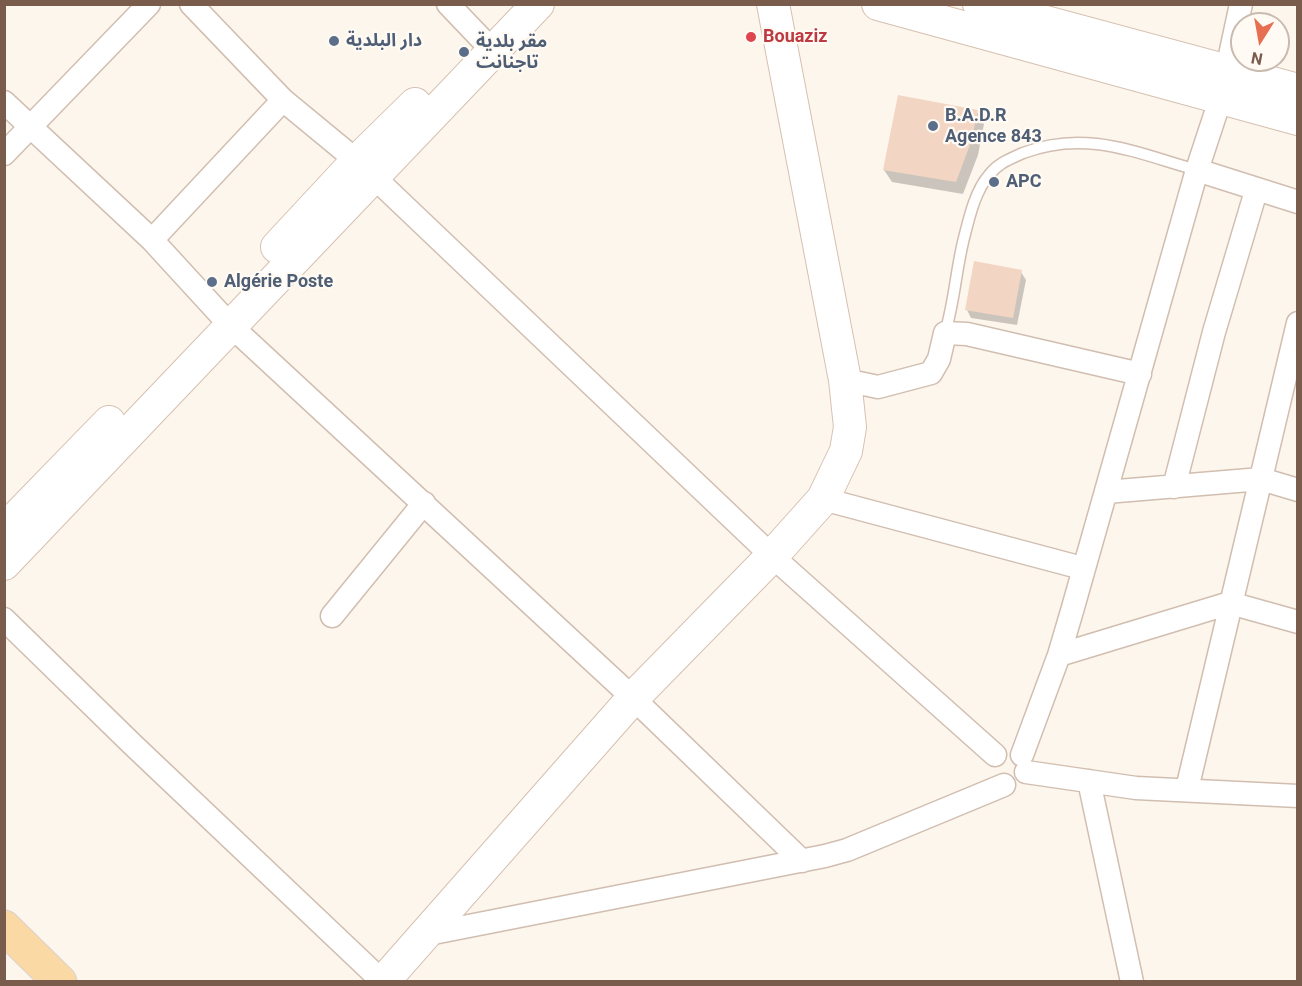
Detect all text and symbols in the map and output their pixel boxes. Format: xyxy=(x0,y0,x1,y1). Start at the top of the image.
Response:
north arrow xyxy=(1230,12,1290,72)
place label: Bouaziz xyxy=(763,26,827,48)
place label: دار البلدية xyxy=(346,30,422,52)
marker: Bouaziz xyxy=(744,30,758,44)
place label: مقر بلدية تاجنانت xyxy=(476,31,547,74)
marker: دار البلدية xyxy=(327,34,341,48)
marker: مقر بلدية تاجنانت xyxy=(457,45,471,59)
text: N xyxy=(1250,48,1264,69)
place label: B.A.D.R Agence 843 xyxy=(945,105,1042,148)
marker: B.A.D.R Agence 843 xyxy=(926,119,940,133)
place label: APC xyxy=(1006,171,1041,193)
marker: APC xyxy=(987,175,1001,189)
place label: Algérie Poste xyxy=(224,271,333,293)
marker: Algérie Poste xyxy=(205,275,219,289)

